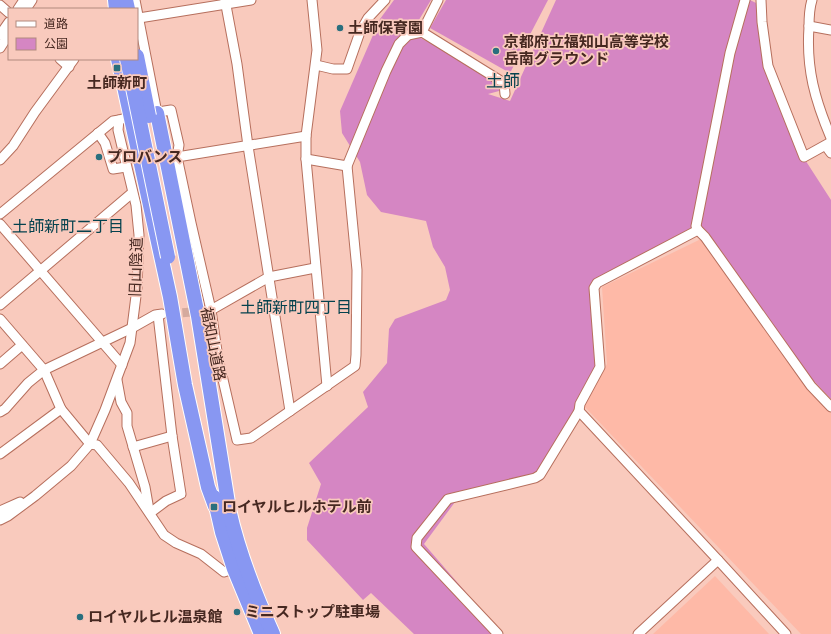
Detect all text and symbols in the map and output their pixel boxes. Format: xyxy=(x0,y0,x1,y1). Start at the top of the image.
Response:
legend xyxy=(8,8,138,60)
text: 道路 xyxy=(44,16,68,31)
place label: 土師保育園 xyxy=(348,18,423,37)
marker: 土師保育園 xyxy=(335,23,345,33)
place label: 京都府立福知山高等学校 岳南グラウンド xyxy=(504,32,669,68)
text: 公園 xyxy=(44,36,68,51)
marker: 京都府立福知山高等学校 岳南グラウンド xyxy=(491,46,501,56)
marker: 土師新町 xyxy=(112,63,122,73)
district label: 土師 xyxy=(486,70,520,92)
place label: 土師新町 xyxy=(87,73,147,92)
place label: プロバンス xyxy=(107,147,182,166)
marker: プロバンス xyxy=(94,152,104,162)
district label: 土師新町二丁目 xyxy=(12,216,124,236)
street label: 旧山陰道 xyxy=(125,237,146,297)
district label: 土師新町四丁目 xyxy=(240,297,352,317)
street label: 福知山道路 xyxy=(197,305,230,383)
place label: ロイヤルヒルホテル前 xyxy=(222,497,372,516)
marker: ロイヤルヒルホテル前 xyxy=(209,502,219,512)
place label: ミニストップ駐車場 xyxy=(245,602,380,621)
place label: ロイヤルヒル温泉館 xyxy=(88,607,223,626)
marker: ミニストップ駐車場 xyxy=(232,607,242,617)
marker: ロイヤルヒル温泉館 xyxy=(75,612,85,622)

